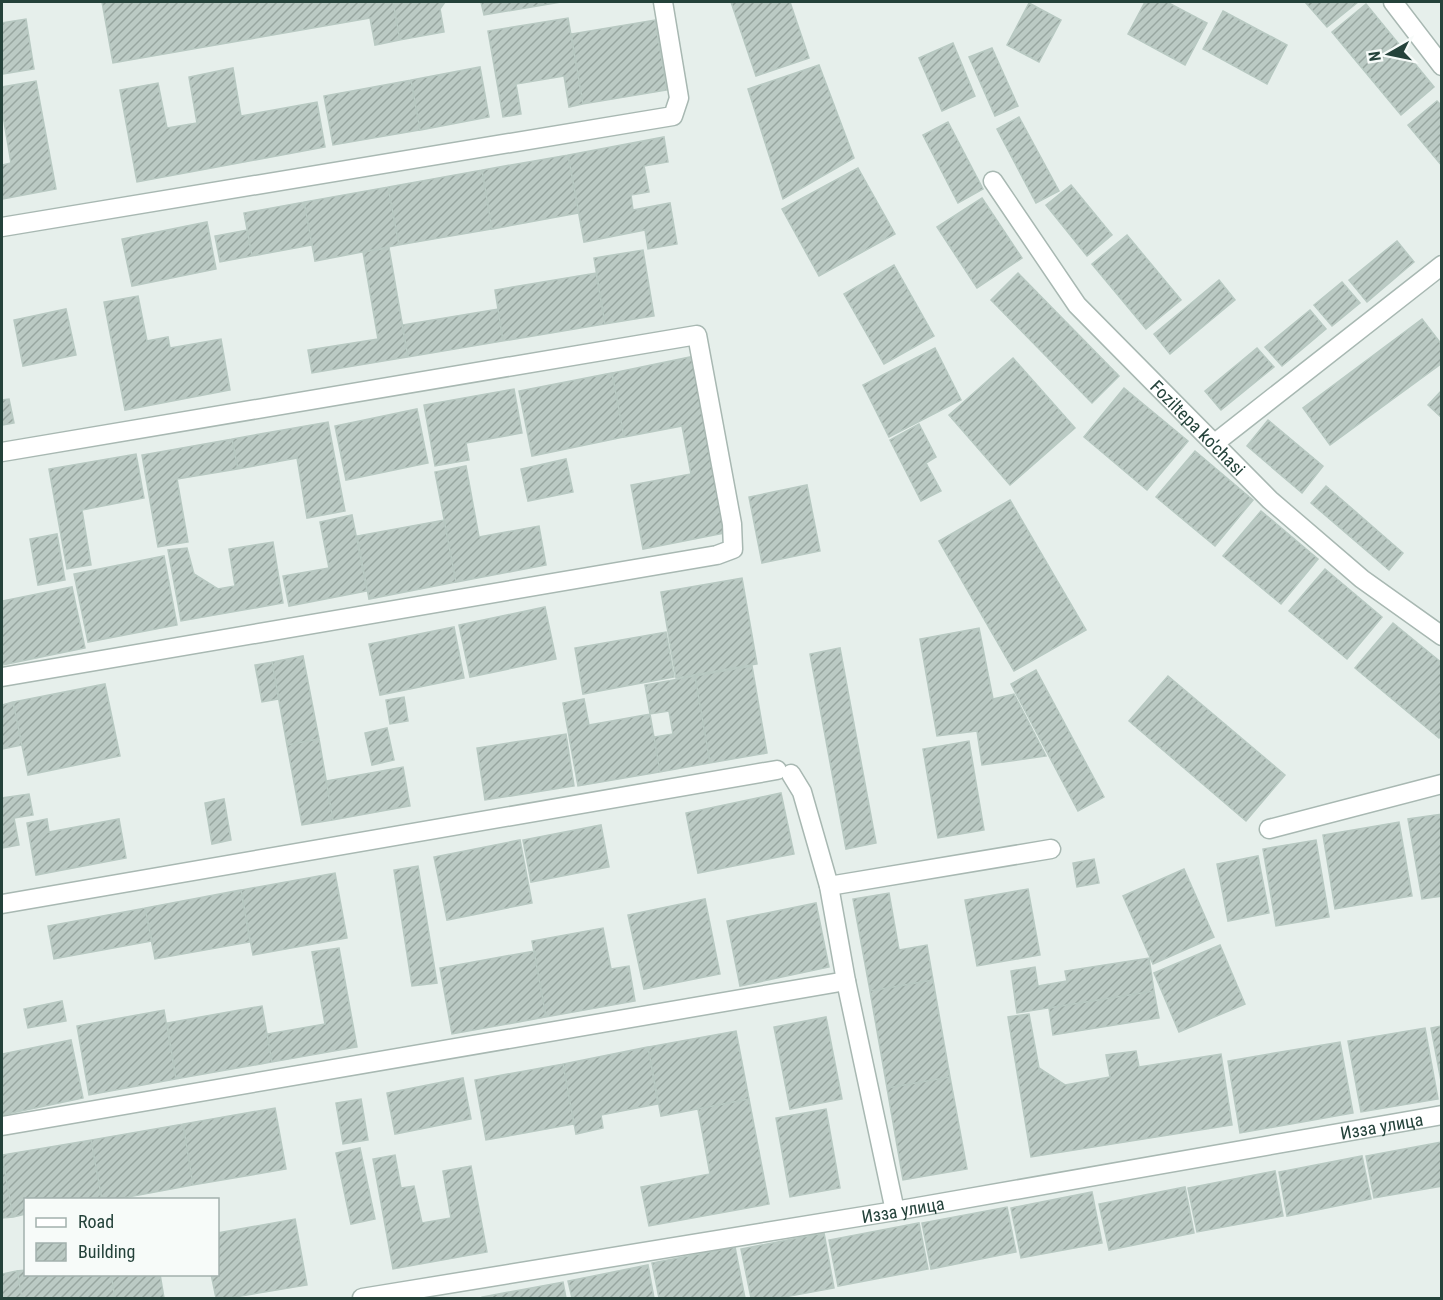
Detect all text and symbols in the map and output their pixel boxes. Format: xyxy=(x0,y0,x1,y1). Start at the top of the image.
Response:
north arrow xyxy=(1359,24,1419,84)
text: N xyxy=(1365,50,1385,63)
street label: Foziltepa ko'chasi xyxy=(1147,375,1250,479)
street label: Изза улица xyxy=(1339,1108,1424,1143)
street label: Изза улица xyxy=(860,1192,946,1227)
legend xyxy=(24,1198,219,1276)
text: Road xyxy=(78,1211,114,1232)
text: Building xyxy=(78,1241,135,1262)

